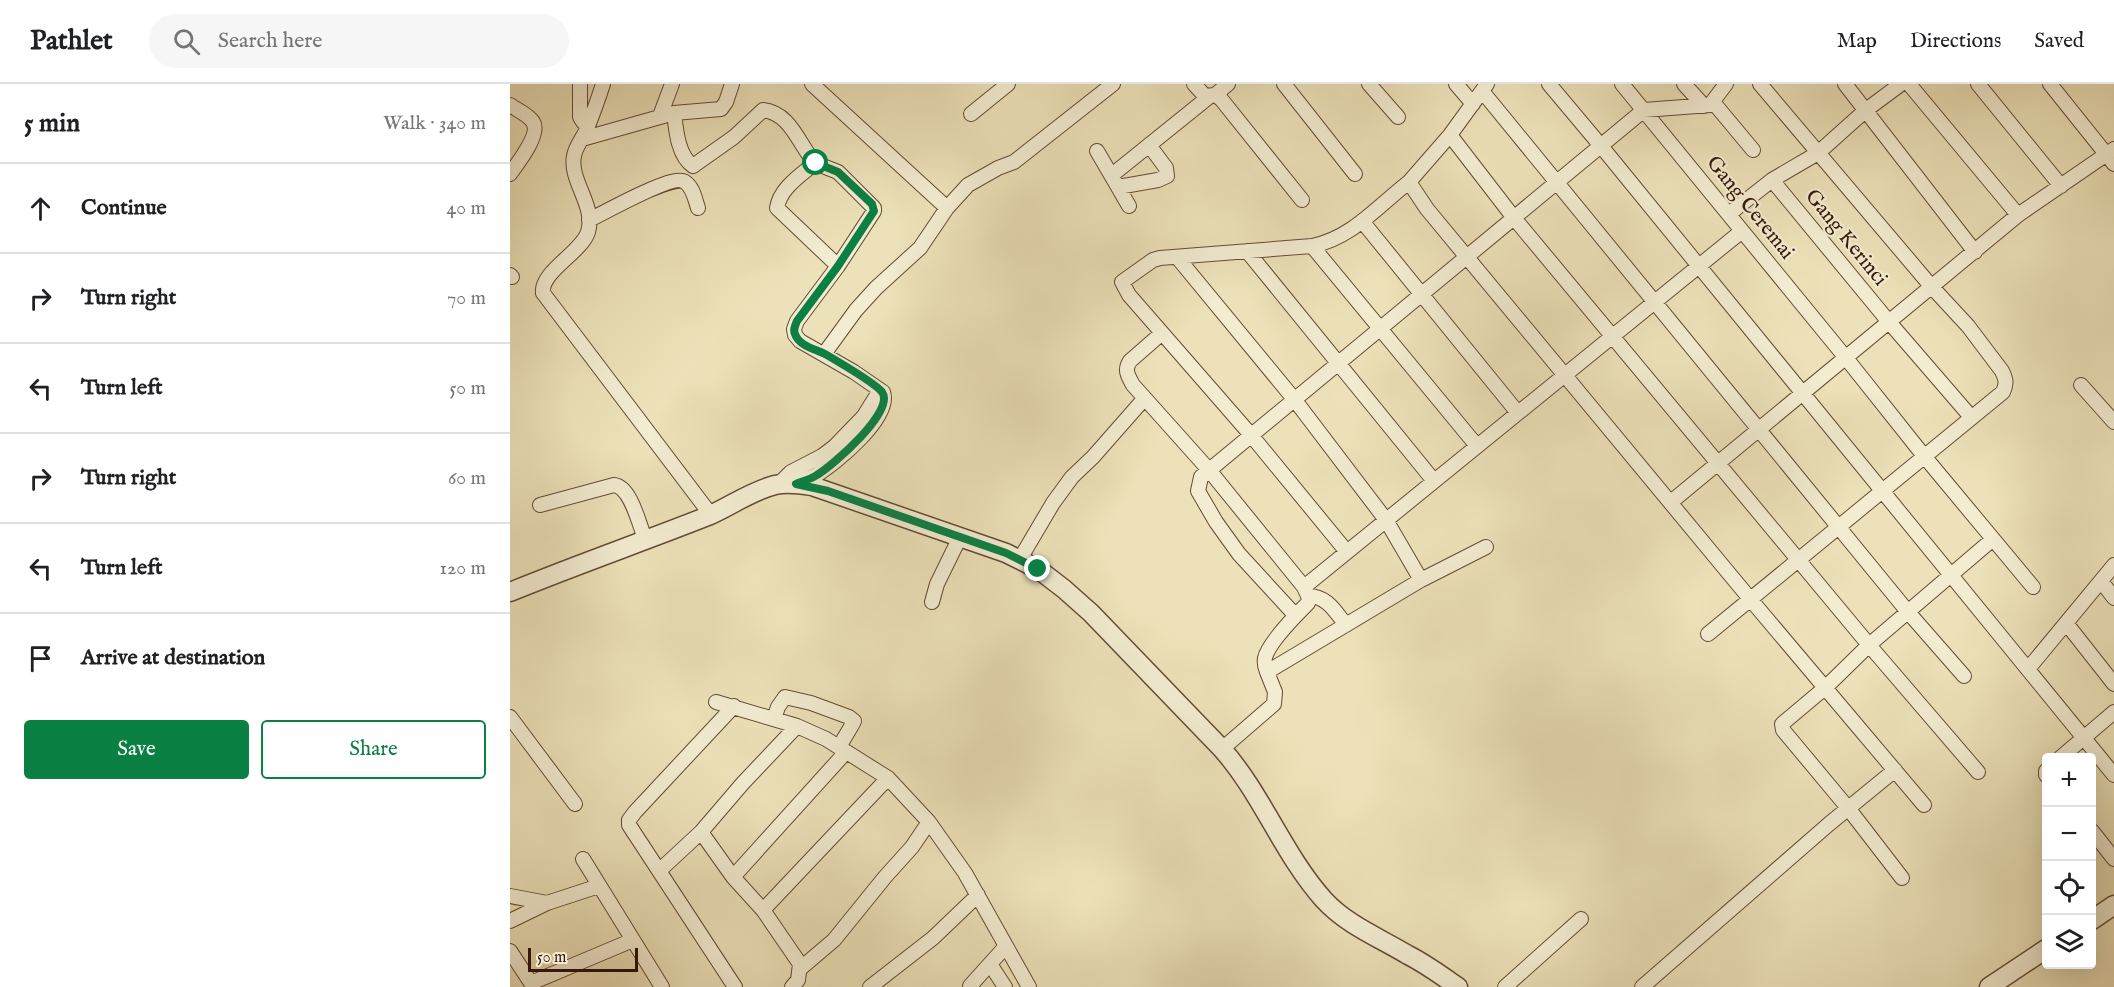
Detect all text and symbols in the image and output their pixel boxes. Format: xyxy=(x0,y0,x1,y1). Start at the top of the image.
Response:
search box xyxy=(149,14,569,68)
text: Pathlet xyxy=(30,24,113,59)
icon: search xyxy=(170,25,203,58)
text: Search here xyxy=(218,27,322,55)
text: Map xyxy=(1837,28,1877,55)
text: Directions xyxy=(1910,28,2001,55)
text: Saved xyxy=(2034,28,2084,55)
text: 5 min xyxy=(24,107,80,140)
text: Walk · 340 m xyxy=(383,111,486,136)
route start xyxy=(802,149,828,175)
street label: Gang Ceremai xyxy=(1700,151,1800,265)
street label: Gang Kerinci xyxy=(1799,184,1893,292)
icon: ahead xyxy=(24,192,57,225)
text: Continue xyxy=(81,194,167,222)
text: 40 m xyxy=(447,196,486,221)
icon: right xyxy=(24,282,57,315)
text: Turn right xyxy=(81,284,176,312)
text: 70 m xyxy=(447,286,486,311)
icon: left xyxy=(24,372,57,405)
text: Turn left xyxy=(81,374,163,402)
text: 50 m xyxy=(449,376,486,401)
icon: right xyxy=(24,462,57,495)
text: Turn right xyxy=(81,464,176,492)
text: 60 m xyxy=(448,466,486,491)
icon: left xyxy=(24,552,57,585)
text: Turn left xyxy=(81,554,163,582)
route end xyxy=(1024,555,1050,581)
text: 120 m xyxy=(440,556,486,581)
icon: arrive xyxy=(24,642,57,675)
text: Arrive at destination xyxy=(81,644,265,672)
button: Save xyxy=(24,720,249,779)
button: Share xyxy=(261,720,486,779)
map controls xyxy=(2042,753,2096,969)
button: + xyxy=(2042,753,2096,807)
button: − xyxy=(2042,807,2096,861)
button: locate xyxy=(2042,861,2096,915)
button: layers xyxy=(2042,915,2096,969)
scale bar xyxy=(528,945,638,972)
text: 50 m xyxy=(537,948,566,968)

